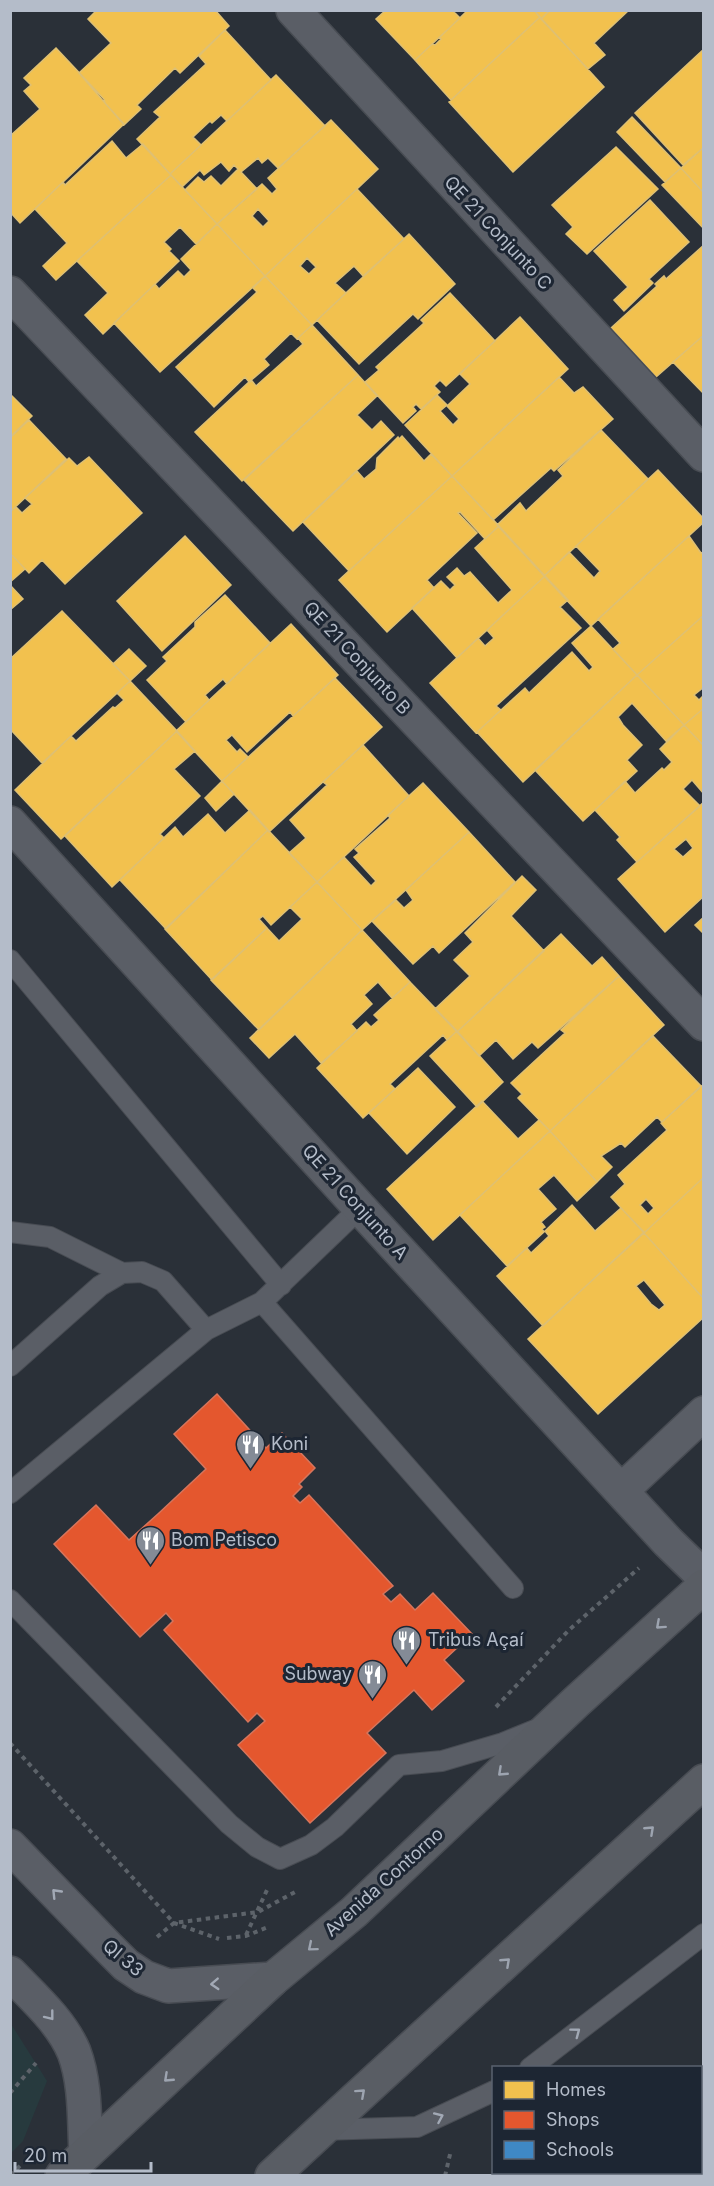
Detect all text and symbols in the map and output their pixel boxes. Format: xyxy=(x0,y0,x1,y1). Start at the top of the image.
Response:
street label: QE 21 Conjunto C xyxy=(440,171,556,294)
street label: QE 21 Conjunto B xyxy=(300,597,415,718)
street label: QE 21 Conjunto A xyxy=(298,1140,412,1263)
restaurant icon: Koni xyxy=(234,1428,266,1470)
place label: Koni xyxy=(271,1433,308,1454)
restaurant icon: Bom Petisco xyxy=(134,1524,166,1566)
place label: Bom Petisco xyxy=(171,1529,277,1550)
one-way arrow xyxy=(657,1618,668,1629)
restaurant icon: Tribus Açaí xyxy=(391,1624,423,1666)
place label: Tribus Açaí xyxy=(428,1629,524,1650)
restaurant icon: Subway xyxy=(357,1658,389,1700)
place label: Subway xyxy=(284,1663,352,1684)
one-way arrow xyxy=(498,1765,508,1776)
street label: Avenida Contorno xyxy=(320,1823,447,1940)
one-way arrow xyxy=(643,1826,654,1837)
one-way arrow xyxy=(52,1889,63,1900)
street label: QI 33 xyxy=(99,1935,148,1980)
one-way arrow xyxy=(308,1940,319,1951)
one-way arrow xyxy=(499,1958,510,1969)
one-way arrow xyxy=(211,1978,220,1990)
one-way arrow xyxy=(42,2009,53,2020)
one-way arrow xyxy=(570,2029,581,2040)
legend xyxy=(492,2066,702,2174)
one-way arrow xyxy=(164,2071,174,2082)
text: Homes xyxy=(546,2079,606,2100)
one-way arrow xyxy=(354,2089,365,2100)
text: Shops xyxy=(546,2109,600,2130)
one-way arrow xyxy=(432,2113,443,2125)
scale bar xyxy=(15,2135,152,2173)
text: Schools xyxy=(546,2139,614,2160)
text: 20 m xyxy=(24,2145,67,2166)

